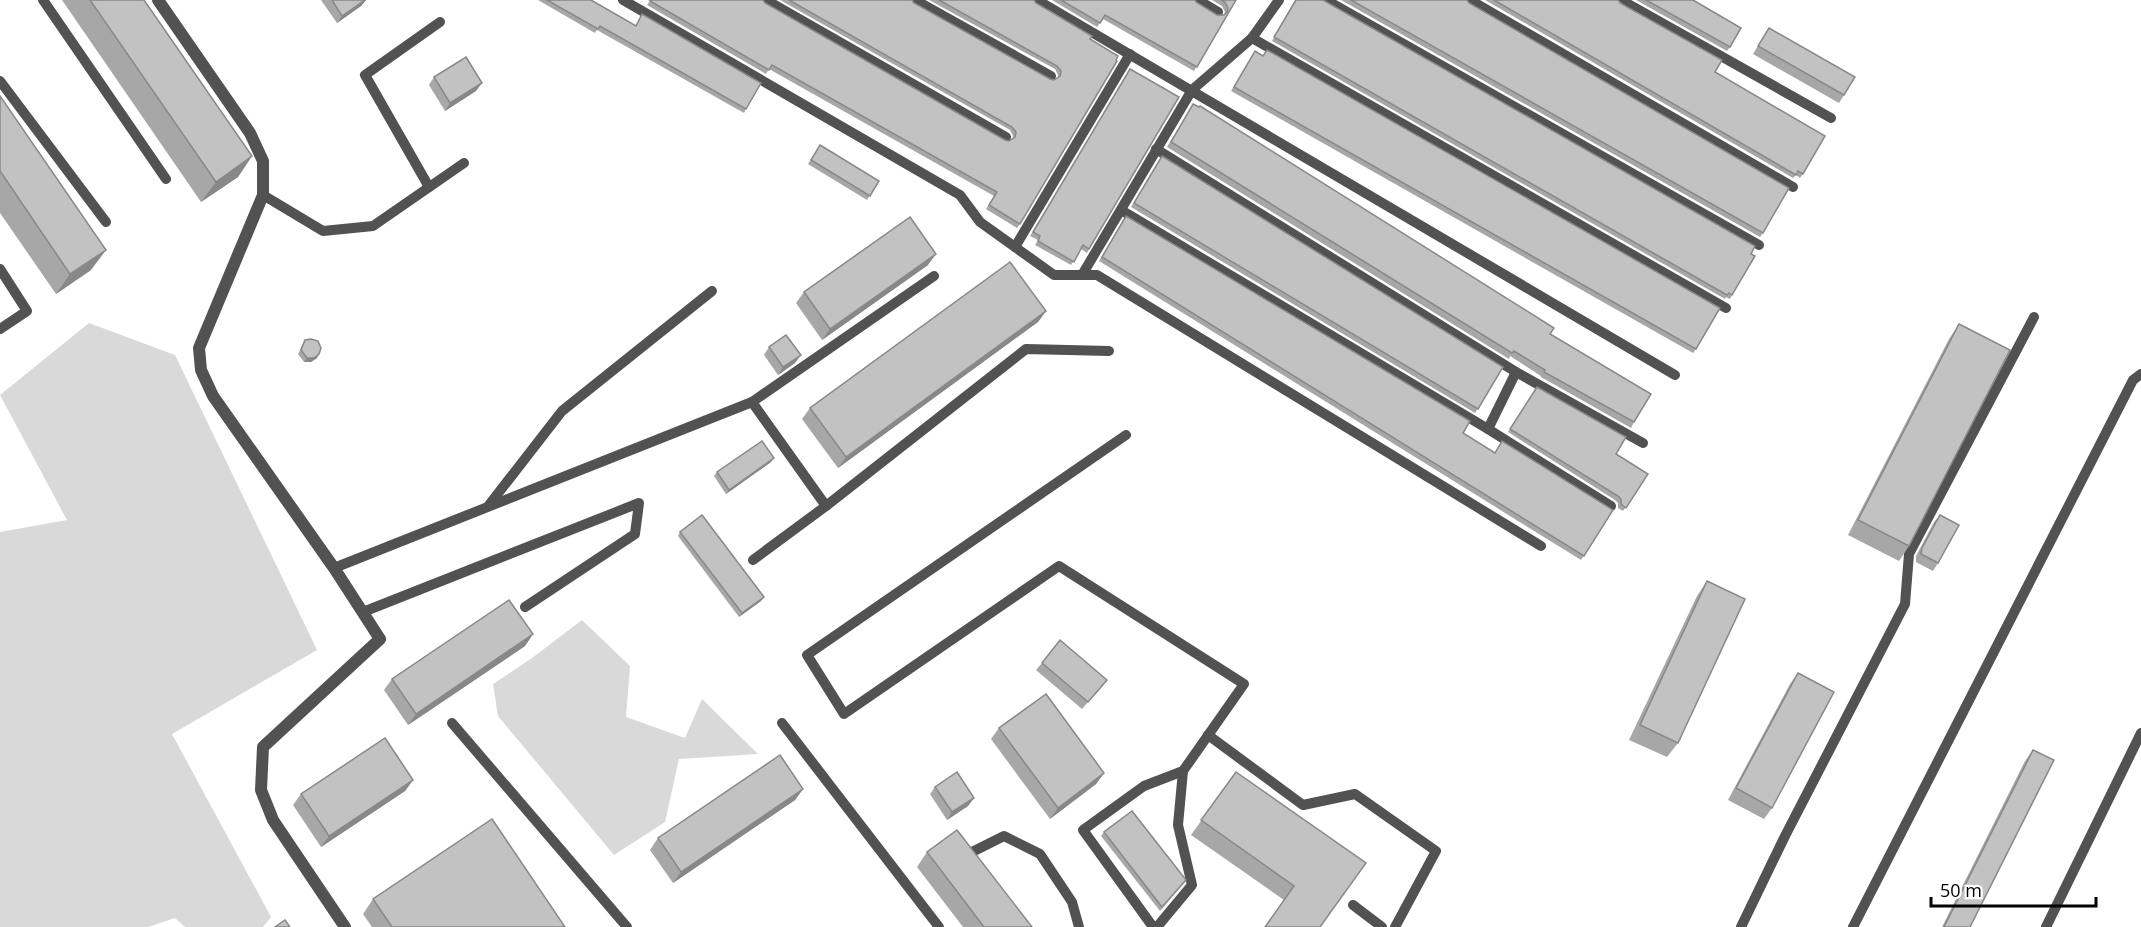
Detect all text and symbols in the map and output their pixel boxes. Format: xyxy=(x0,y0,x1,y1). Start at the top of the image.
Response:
scale bar xyxy=(1931,870,2096,908)
text: 50 m xyxy=(1940,878,1982,902)

